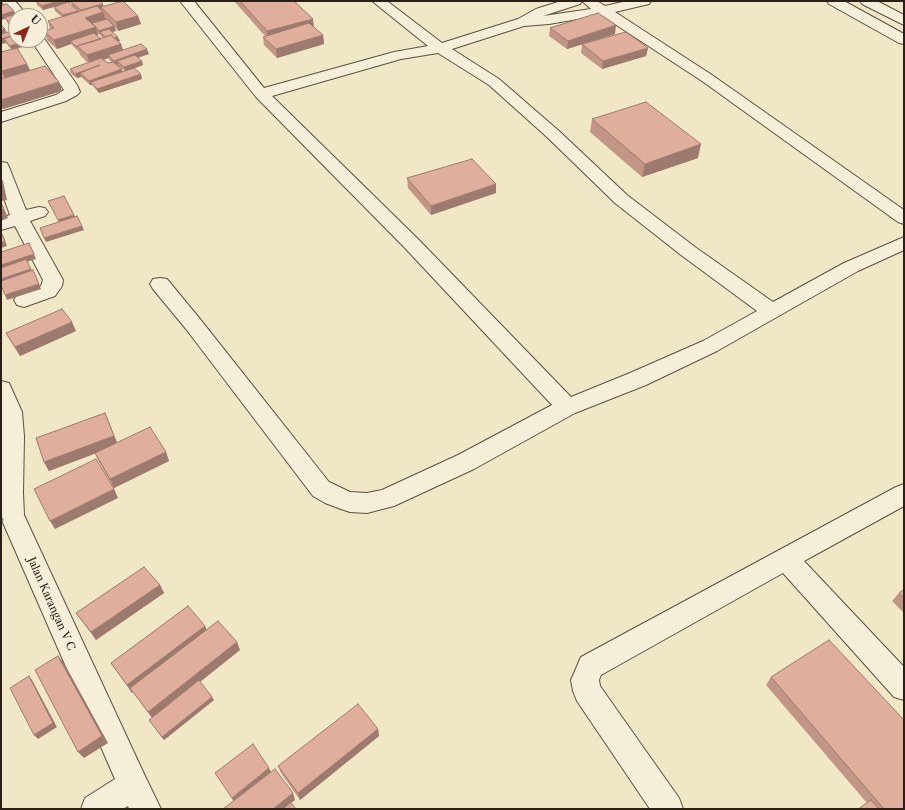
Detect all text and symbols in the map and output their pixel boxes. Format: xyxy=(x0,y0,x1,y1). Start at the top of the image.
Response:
north arrow xyxy=(8,8,48,48)
text: U xyxy=(28,12,44,28)
street label: Jalan Karangan V C xyxy=(24,555,78,653)

